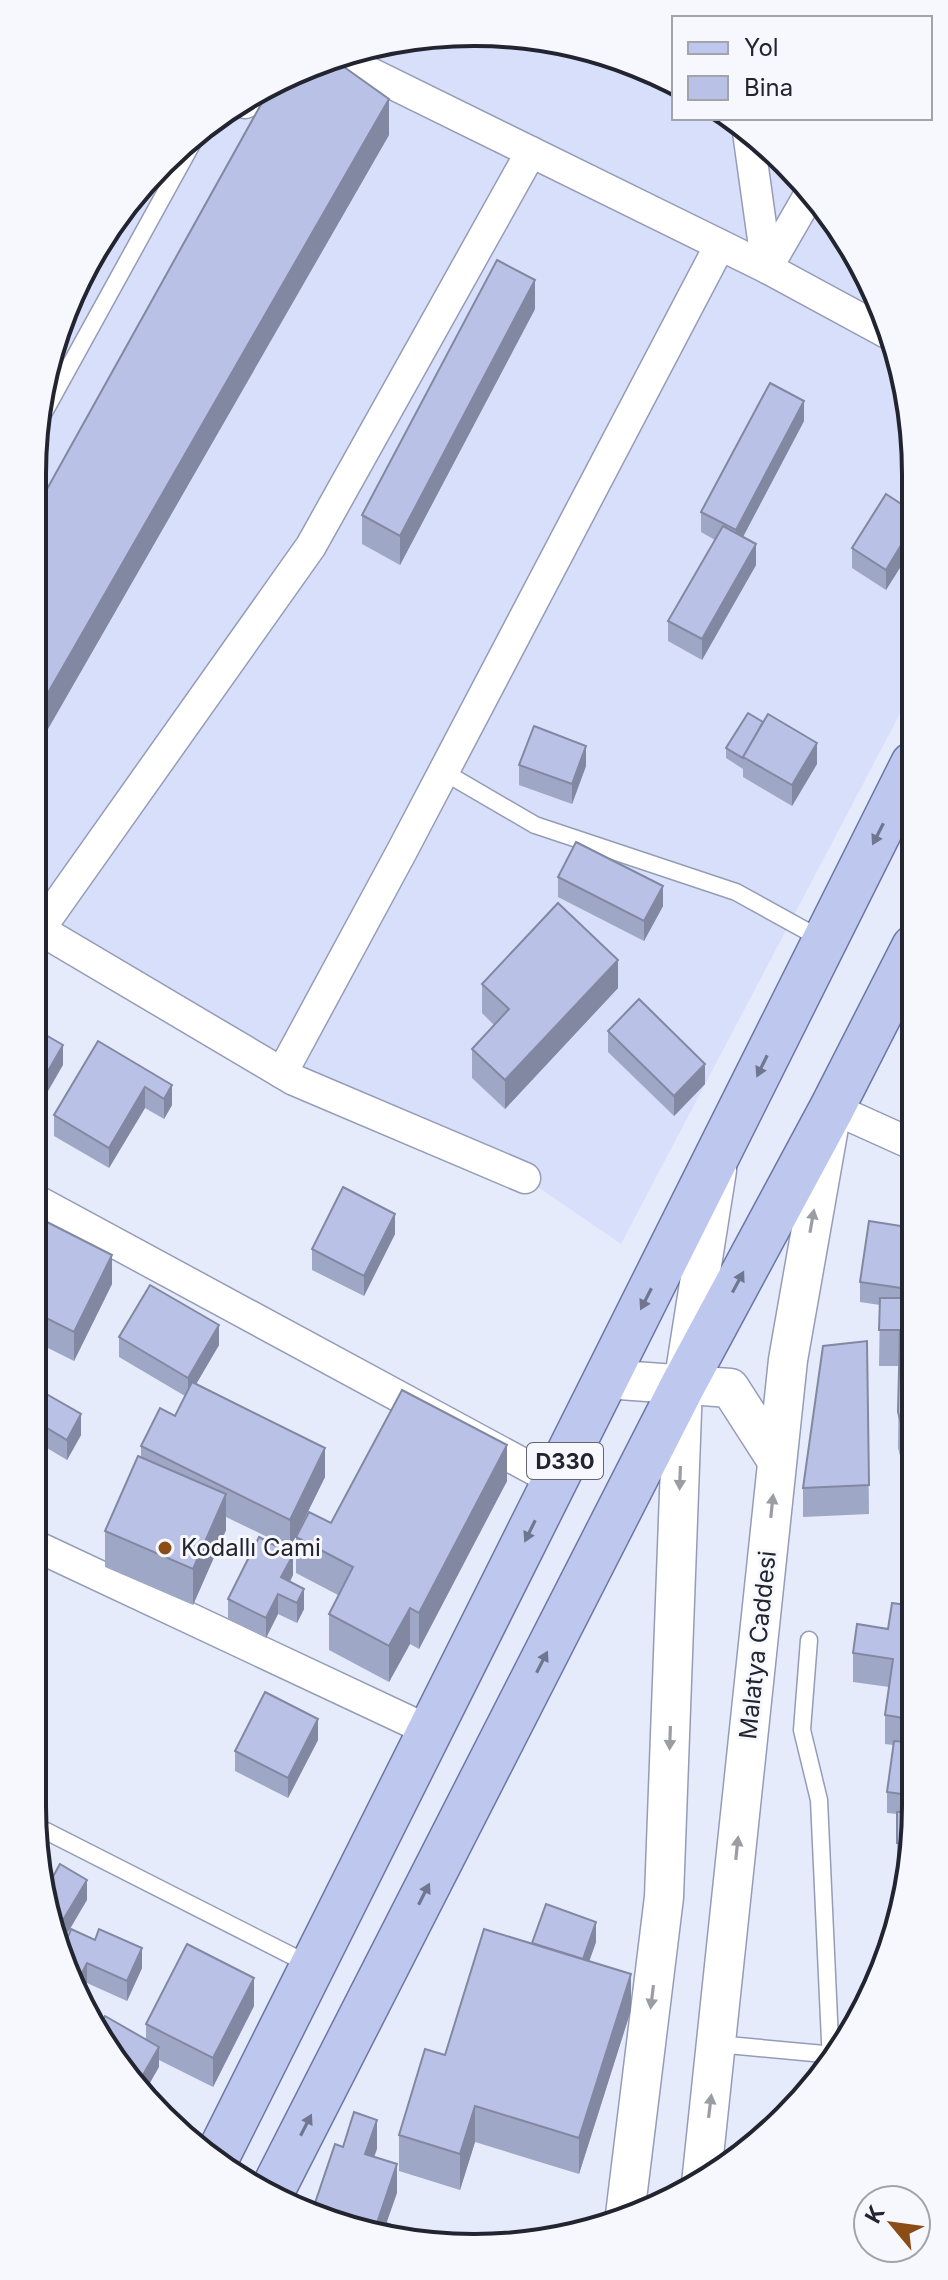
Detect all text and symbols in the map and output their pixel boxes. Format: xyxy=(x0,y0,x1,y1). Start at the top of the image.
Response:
legend xyxy=(672,16,932,120)
text: Yol xyxy=(744,33,779,62)
text: Bina xyxy=(744,73,793,102)
one-way arrow xyxy=(871,822,885,845)
one-way arrow xyxy=(755,1055,769,1078)
one-way arrow xyxy=(807,1208,819,1233)
one-way arrow xyxy=(731,1271,745,1293)
one-way arrow xyxy=(639,1288,653,1311)
road number: D330 xyxy=(527,1443,603,1479)
one-way arrow xyxy=(673,1466,686,1491)
one-way arrow xyxy=(766,1493,779,1518)
one-way arrow xyxy=(523,1520,536,1543)
place label: Kodallı Cami xyxy=(181,1533,321,1562)
marker: Kodallı Cami xyxy=(156,1539,174,1557)
street label: Malatya Caddesi xyxy=(733,1549,782,1741)
one-way arrow xyxy=(535,1650,548,1673)
one-way arrow xyxy=(664,1726,677,1751)
one-way arrow xyxy=(731,1835,744,1860)
one-way arrow xyxy=(417,1882,430,1905)
one-way arrow xyxy=(645,1985,658,2010)
one-way arrow xyxy=(703,2094,716,2119)
one-way arrow xyxy=(299,2114,312,2137)
north arrow xyxy=(852,2184,932,2264)
text: K xyxy=(859,2201,890,2228)

